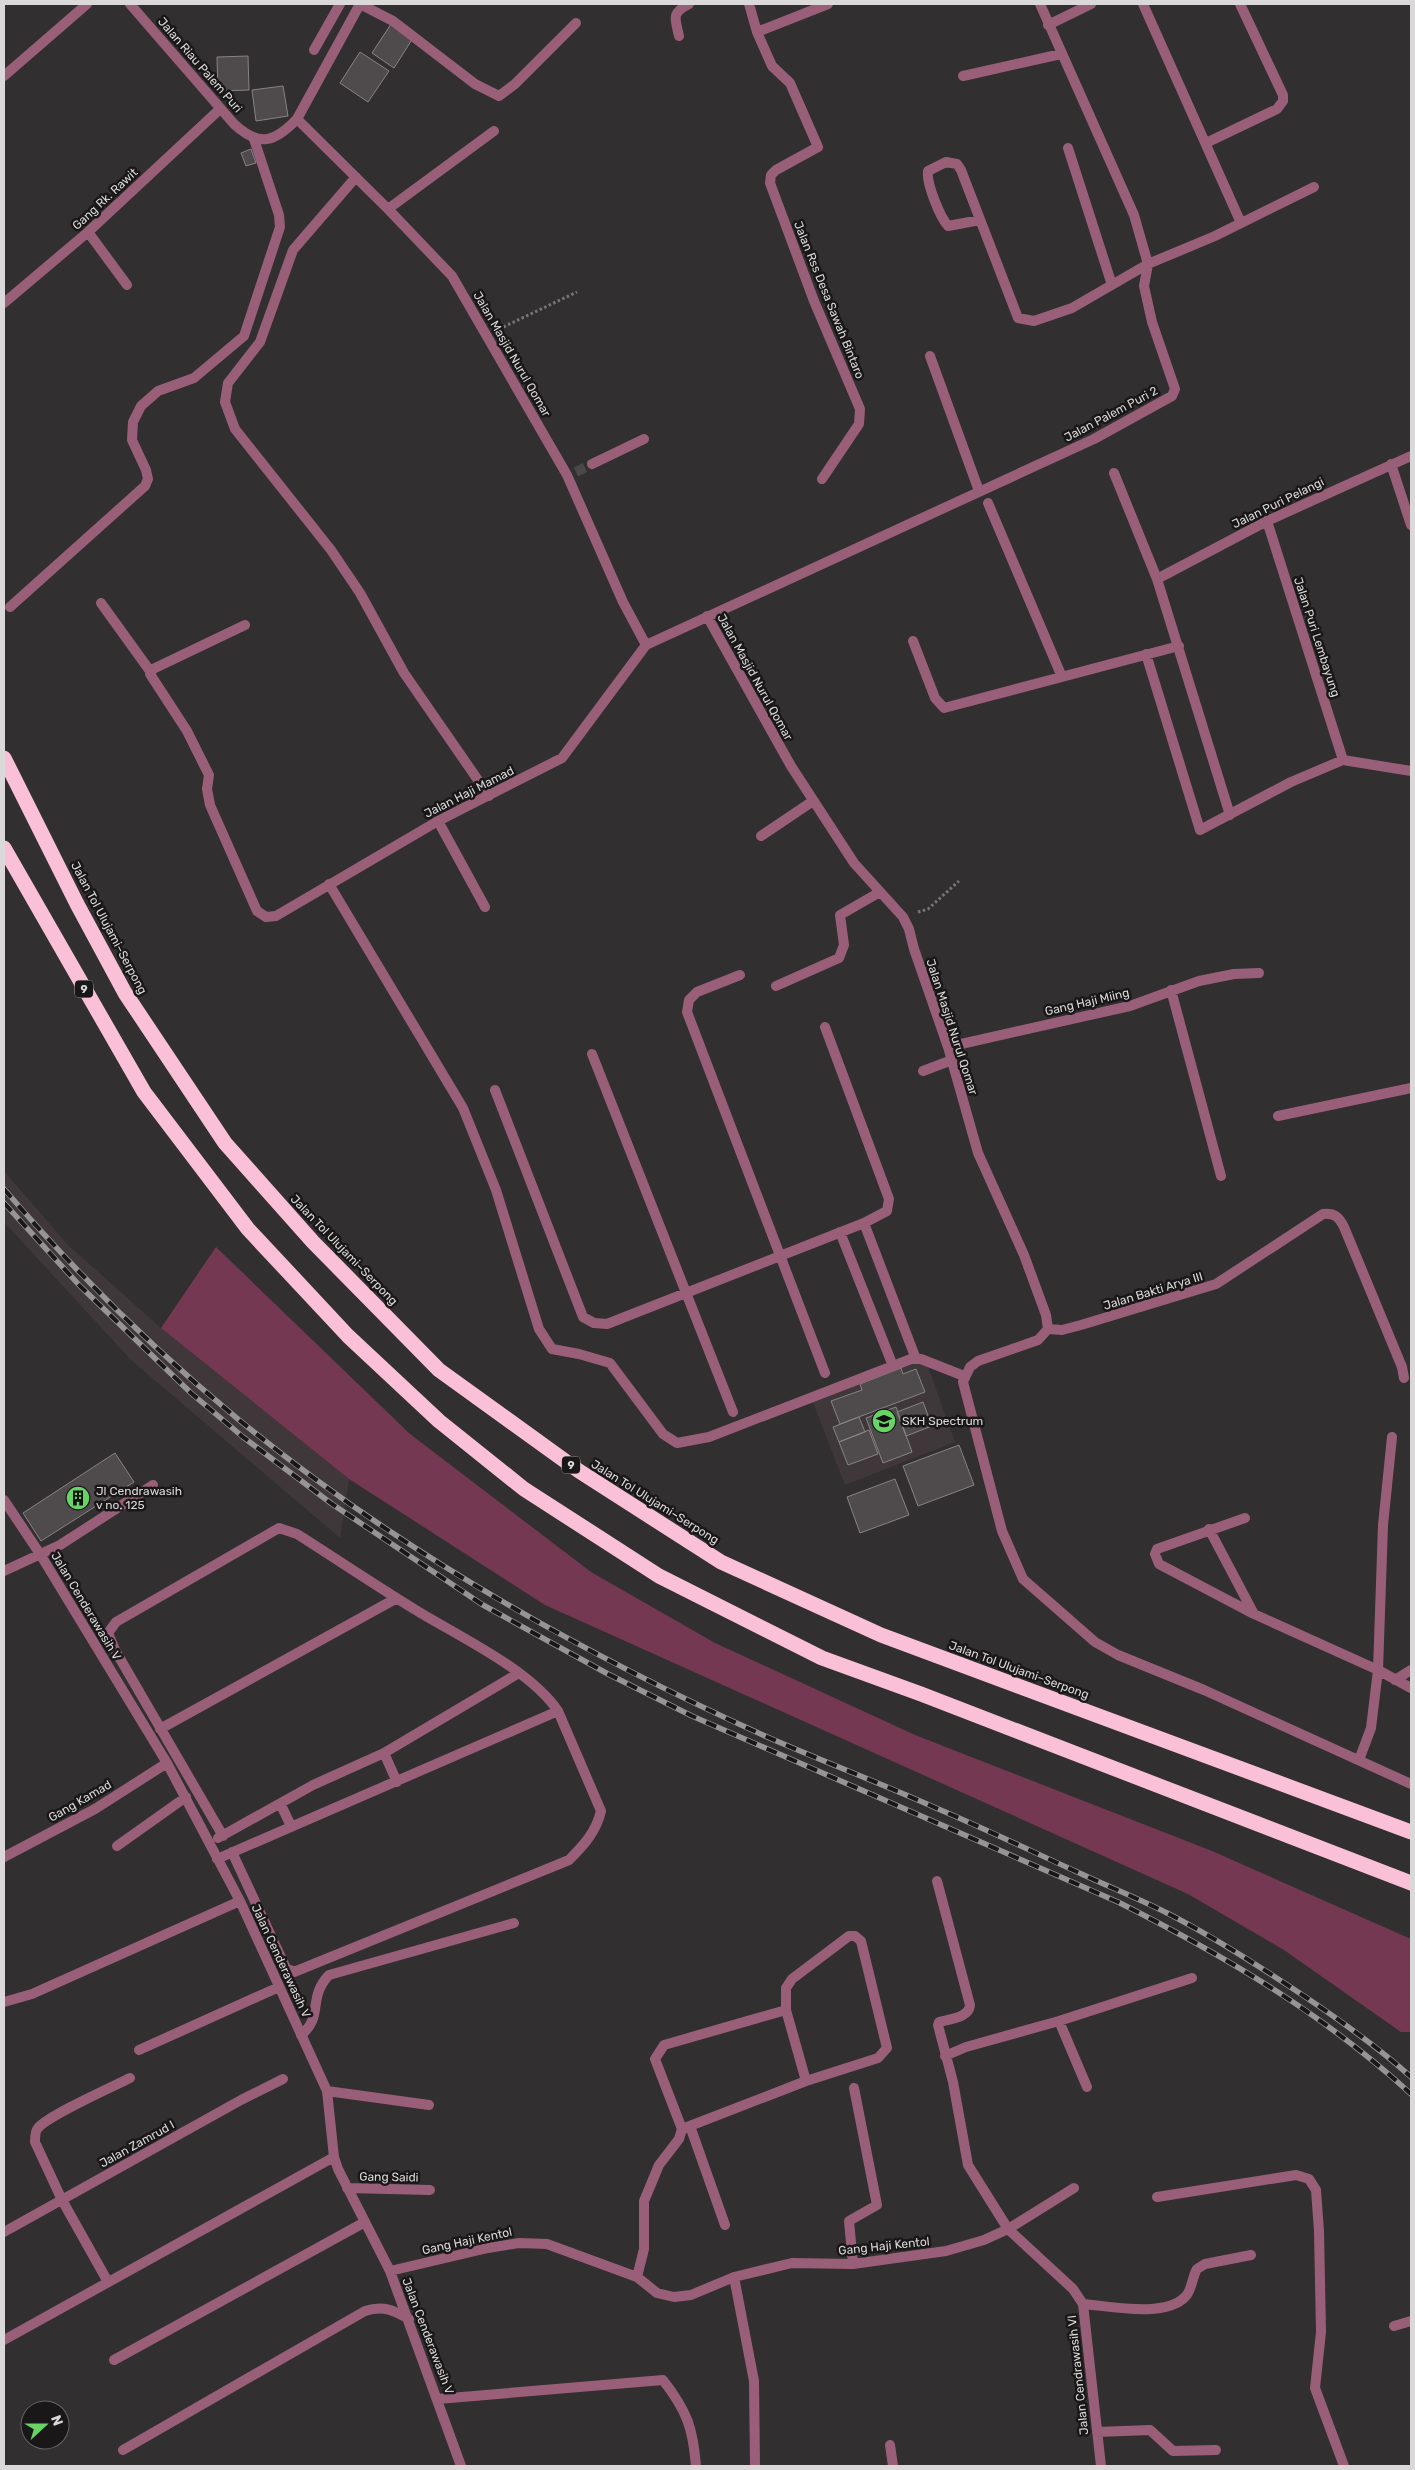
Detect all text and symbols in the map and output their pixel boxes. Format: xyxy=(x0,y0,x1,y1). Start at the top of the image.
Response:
street label: Jalan Riau Palem Puri xyxy=(155,15,245,115)
street label: Gang Rk. Rawit xyxy=(70,165,141,233)
street label: Jalan Rss Desa Sawah Bintaro xyxy=(791,219,867,381)
street label: Jalan Masjid Nurul Qomar xyxy=(470,289,554,420)
street label: Jalan Palem Puri 2 xyxy=(1062,383,1160,445)
street label: Jalan Puri Pelangi xyxy=(1230,475,1326,531)
street label: Jalan Puri Lembayung xyxy=(1291,575,1343,699)
street label: Jalan Masjid Nurul Qomar xyxy=(714,611,796,743)
street label: Jalan Haji Mamad xyxy=(422,763,516,821)
street label: Jalan Tol Ulujami–Serpong xyxy=(68,859,150,997)
street label: Jalan Masjid Nurul Qomar xyxy=(923,957,981,1097)
road number: 9 xyxy=(75,981,93,998)
street label: Gang Haji Miing xyxy=(1043,985,1131,1019)
street label: Jalan Tol Ulujami–Serpong xyxy=(288,1192,400,1308)
street label: Jalan Bakti Arya III xyxy=(1102,1269,1204,1313)
school or university icon: SKH Spectrum xyxy=(871,1408,897,1434)
place label: SKH Spectrum xyxy=(902,1414,983,1428)
road number: 9 xyxy=(562,1456,580,1474)
street label: Jalan Tol Ulujami–Serpong xyxy=(589,1457,721,1547)
place label: Jl Cendrawasih v no. 125 xyxy=(96,1484,182,1512)
building icon: Jl Cendrawasih v no. 125 xyxy=(65,1485,91,1511)
street label: Jalan Cenderawasih V xyxy=(48,1549,124,1663)
street label: Jalan Tol Ulujami–Serpong xyxy=(947,1638,1091,1702)
street label: Gang Kamad xyxy=(46,1777,114,1825)
street label: Jalan Cenderawasih V xyxy=(249,1902,314,2020)
street label: Jalan Zamrud I xyxy=(97,2118,177,2170)
street label: Gang Saidi xyxy=(359,2169,419,2185)
street label: Gang Haji Kentol xyxy=(421,2225,513,2257)
street label: Gang Haji Kentol xyxy=(838,2234,930,2258)
street label: Jalan Cenderawasih V xyxy=(399,2276,457,2396)
street label: Jalan Cendrawasih VI xyxy=(1065,2314,1091,2436)
north arrow xyxy=(20,2400,70,2450)
text: N xyxy=(47,2413,66,2428)

